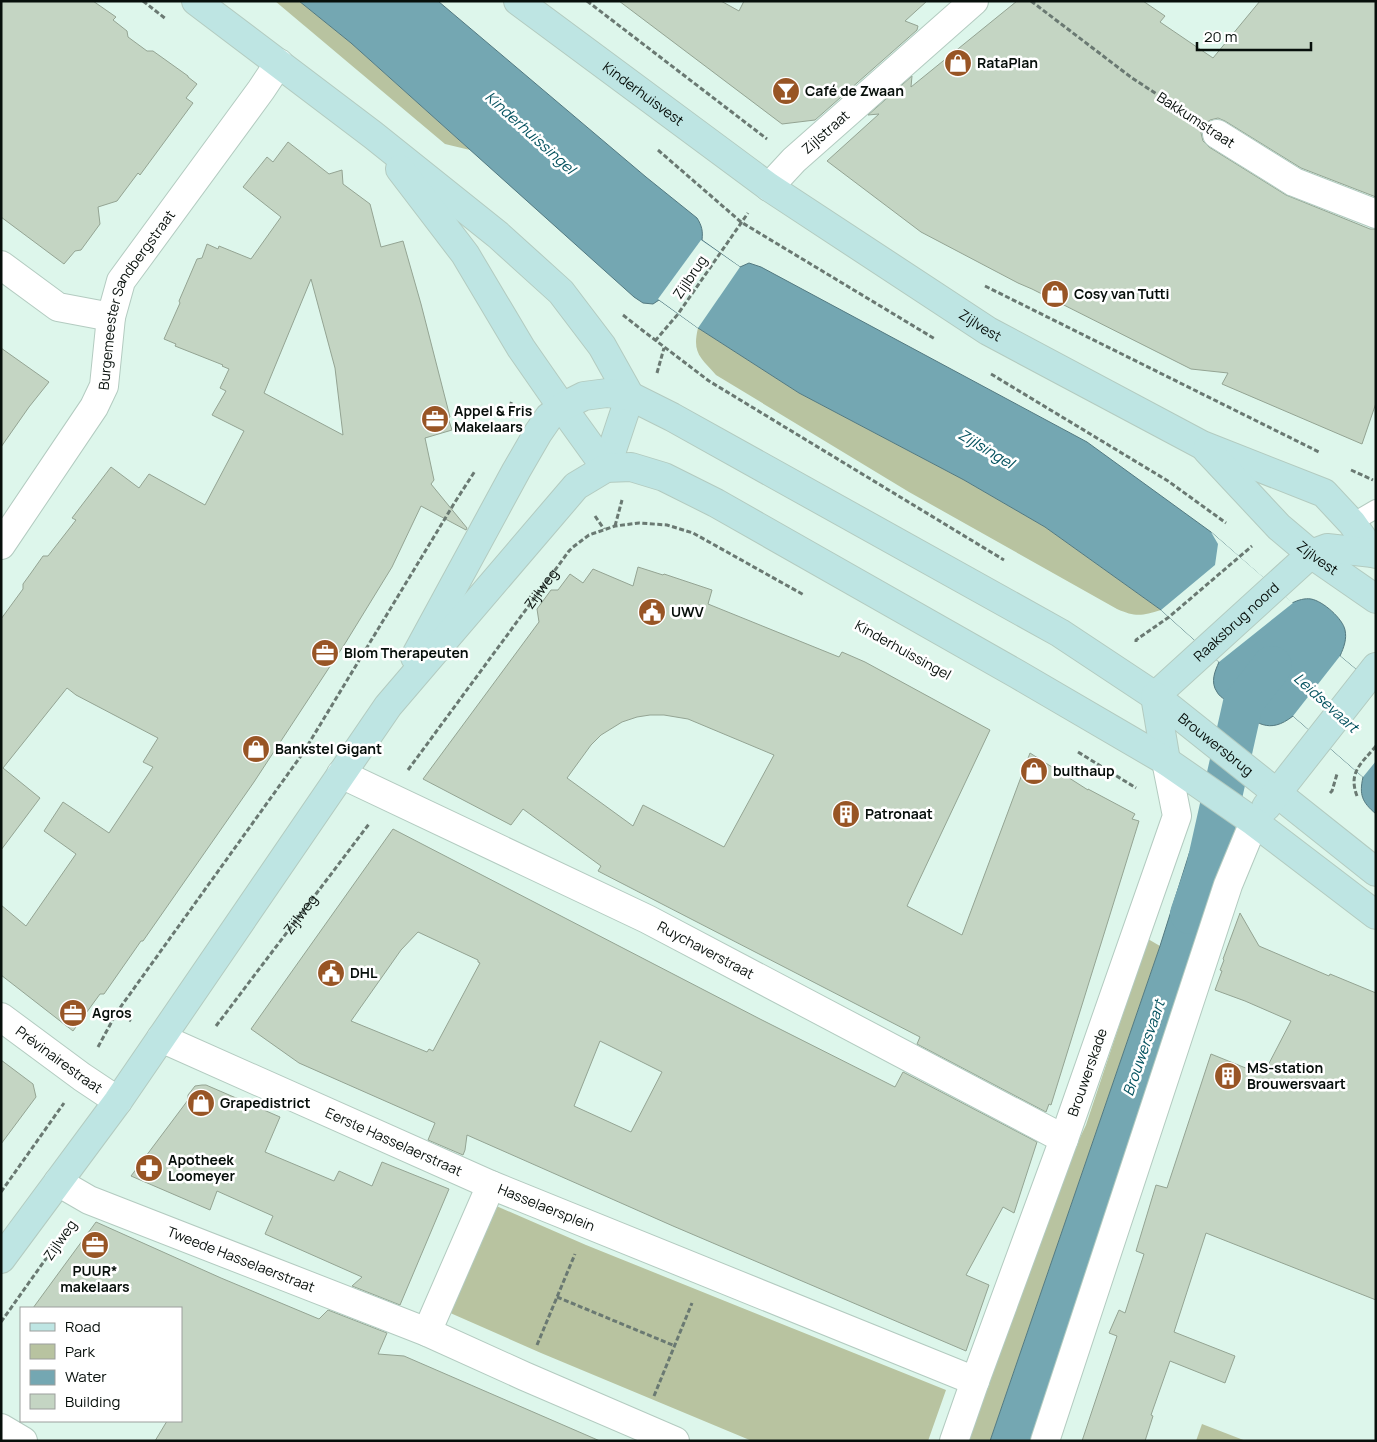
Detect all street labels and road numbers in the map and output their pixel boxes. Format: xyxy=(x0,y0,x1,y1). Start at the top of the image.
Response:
street label: Kinderhuisvest xyxy=(599,57,688,130)
street label: Bakkumstraat xyxy=(1154,87,1239,152)
street label: Zijlstraat xyxy=(797,105,853,158)
street label: Burgemeester Sandbergstraat xyxy=(94,206,179,391)
street label: Zijlbrug xyxy=(668,251,711,302)
street label: Zijlvest xyxy=(956,305,1005,346)
street label: Zijlvest xyxy=(1293,536,1343,579)
street label: Zijlweg xyxy=(520,564,562,612)
street label: Raaksbrug noord xyxy=(1189,578,1283,665)
street label: Kinderhuissingel xyxy=(852,615,955,684)
street label: Brouwersbrug xyxy=(1175,708,1257,780)
street label: Zijlweg xyxy=(279,890,321,938)
street label: Ruychaverstraat xyxy=(654,916,758,983)
street label: Prévinairestraat xyxy=(12,1021,107,1097)
street label: Brouwerskade xyxy=(1063,1026,1111,1119)
street label: Eerste Hasselaerstraat xyxy=(323,1103,466,1180)
street label: Hasselaersplein xyxy=(495,1179,598,1235)
street label: Zijlweg xyxy=(39,1216,80,1264)
street label: Tweede Hasselaerstraat xyxy=(165,1221,318,1296)

